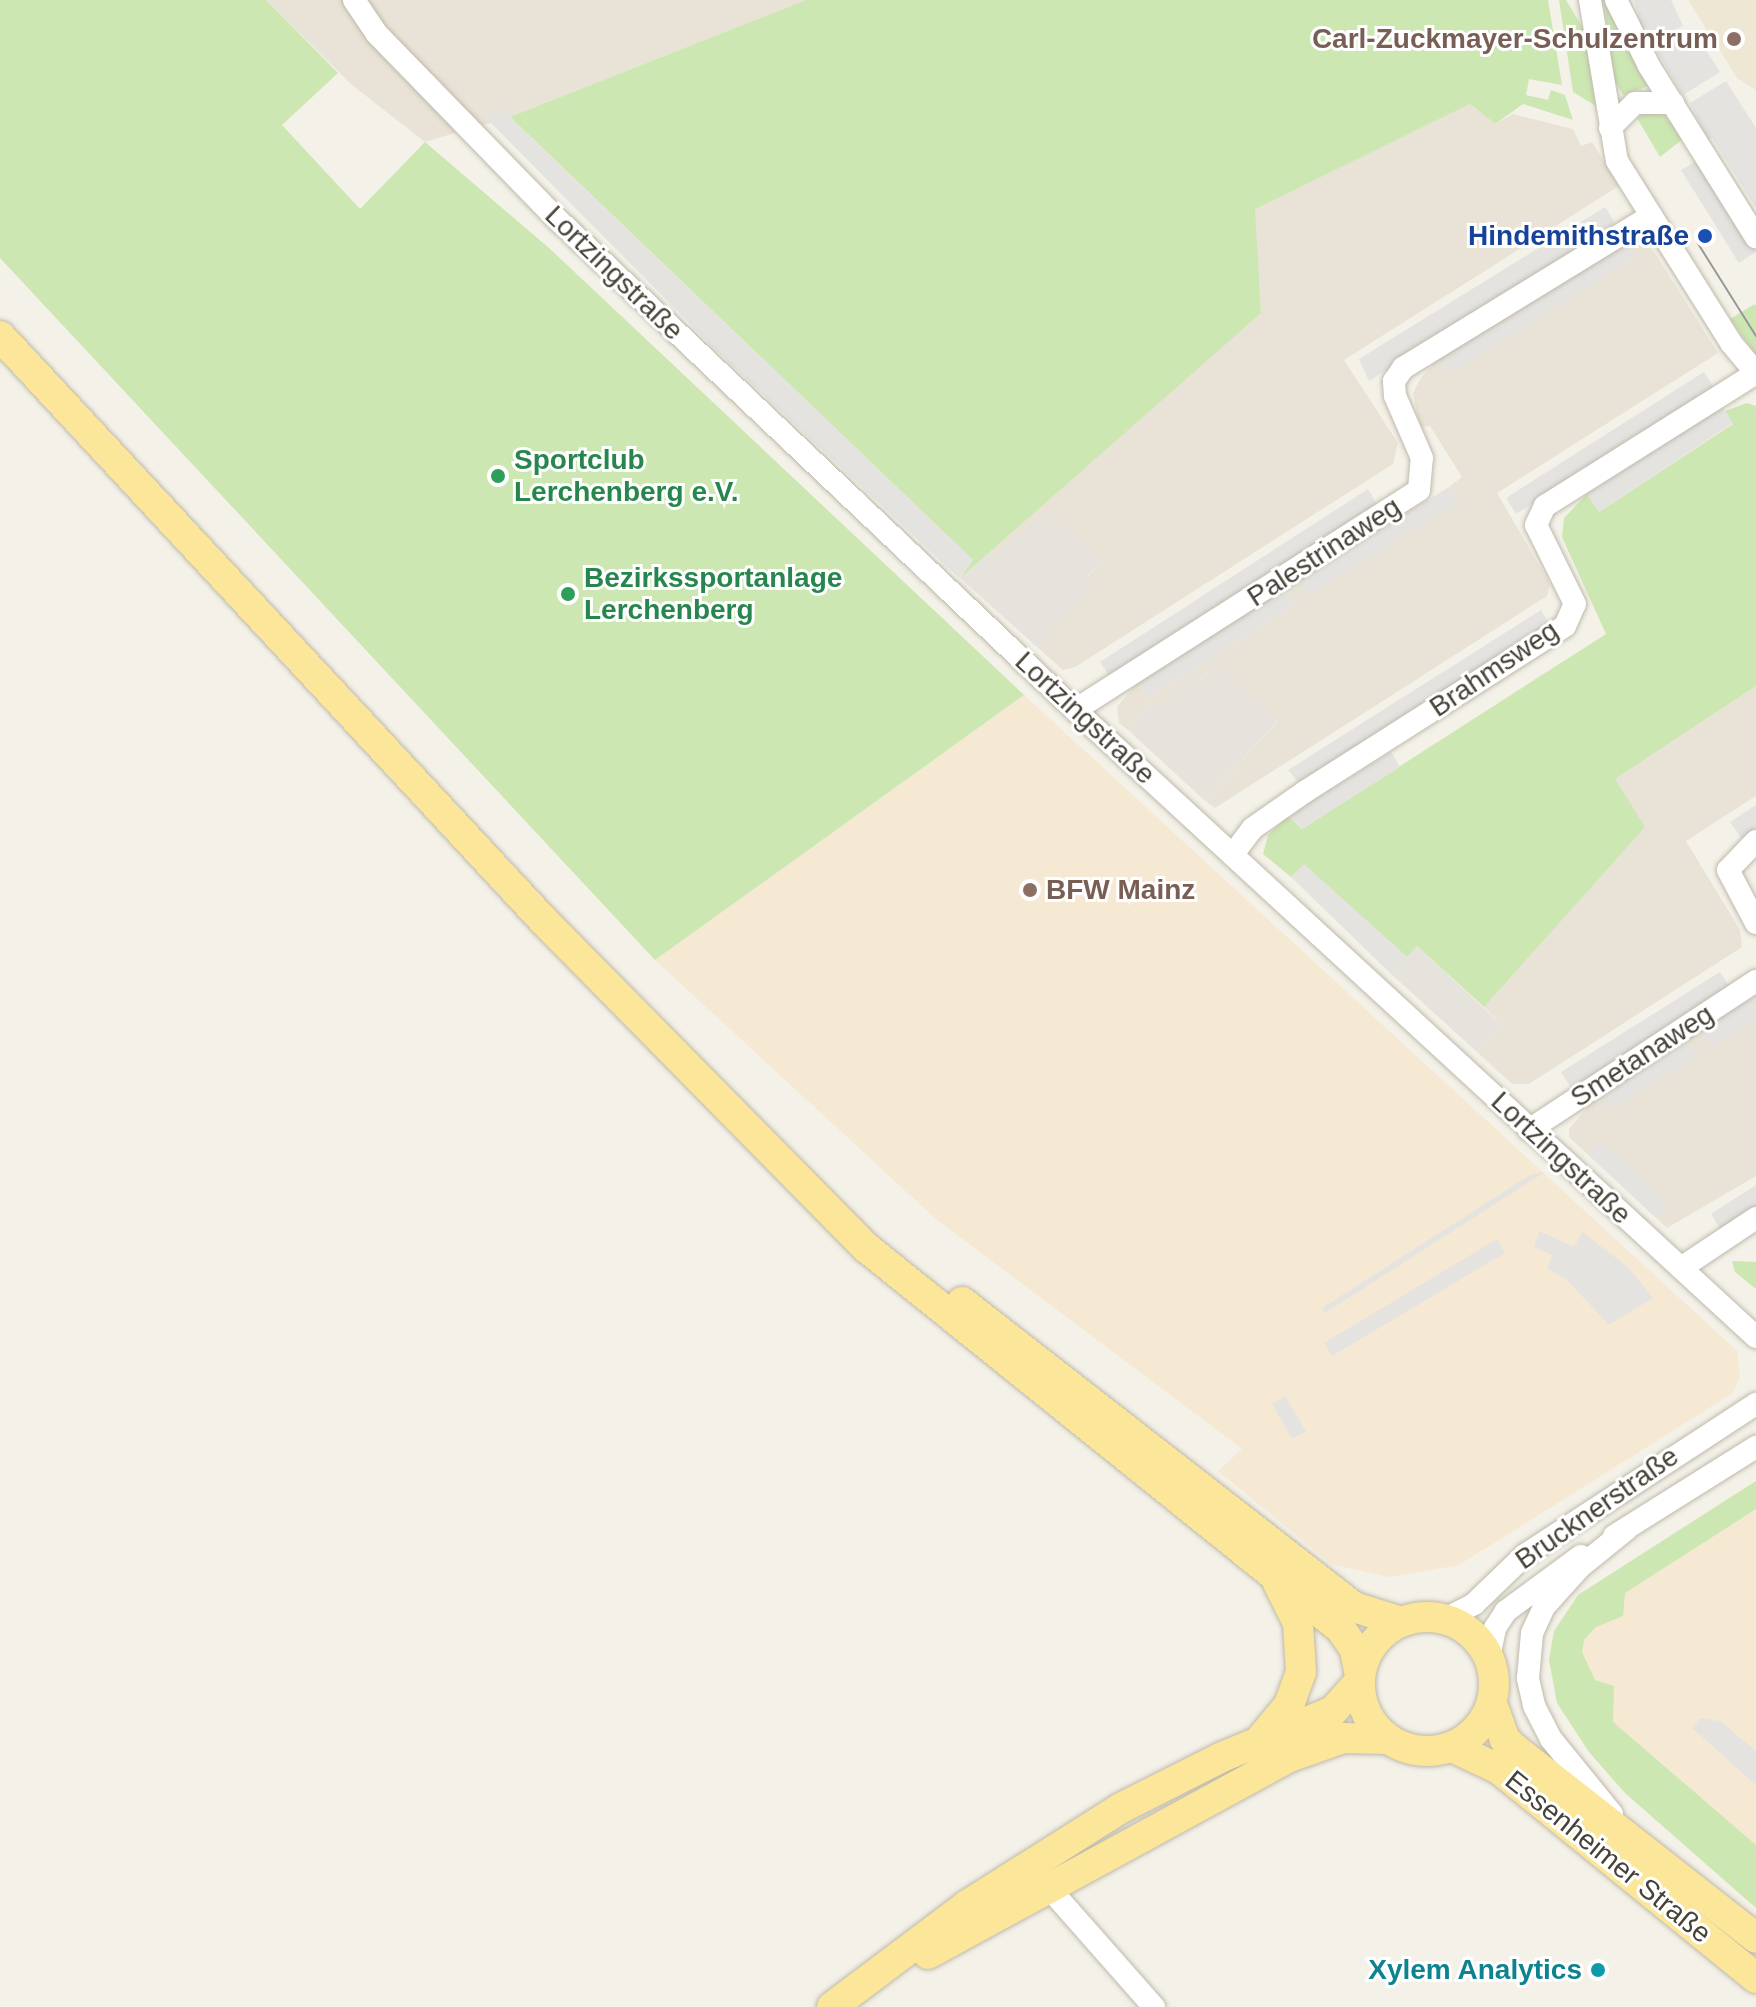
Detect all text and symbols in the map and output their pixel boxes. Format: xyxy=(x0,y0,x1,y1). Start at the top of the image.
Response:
place label: Carl-Zuckmayer-Schulzentrum xyxy=(1312,22,1718,56)
marker: Carl-Zuckmayer-Schulzentrum xyxy=(1725,30,1743,48)
street label: Lortzingstraße xyxy=(538,199,690,347)
place label: Hindemithstraße xyxy=(1468,219,1689,253)
marker: Hindemithstraße xyxy=(1696,227,1714,245)
place label: Sportclub Lerchenberg e.V. xyxy=(514,443,739,509)
marker: Sportclub Lerchenberg e.V. xyxy=(489,467,507,485)
street label: Palestrinaweg xyxy=(1241,490,1407,614)
place label: Bezirkssportanlage Lerchenberg xyxy=(584,561,842,627)
marker: Bezirkssportanlage Lerchenberg xyxy=(559,585,577,603)
street label: Brahmsweg xyxy=(1423,614,1565,724)
street label: Lortzingstraße xyxy=(1008,645,1162,791)
place label: BFW Mainz xyxy=(1046,873,1195,907)
marker: BFW Mainz xyxy=(1021,881,1039,899)
street label: Smetanaweg xyxy=(1564,997,1720,1115)
street label: Lortzingstraße xyxy=(1484,1085,1638,1231)
street label: Brucknerstraße xyxy=(1509,1439,1685,1577)
street label: Essenheimer Straße xyxy=(1498,1764,1718,1950)
place label: Xylem Analytics xyxy=(1367,1953,1582,1987)
marker: Xylem Analytics xyxy=(1589,1961,1607,1979)

